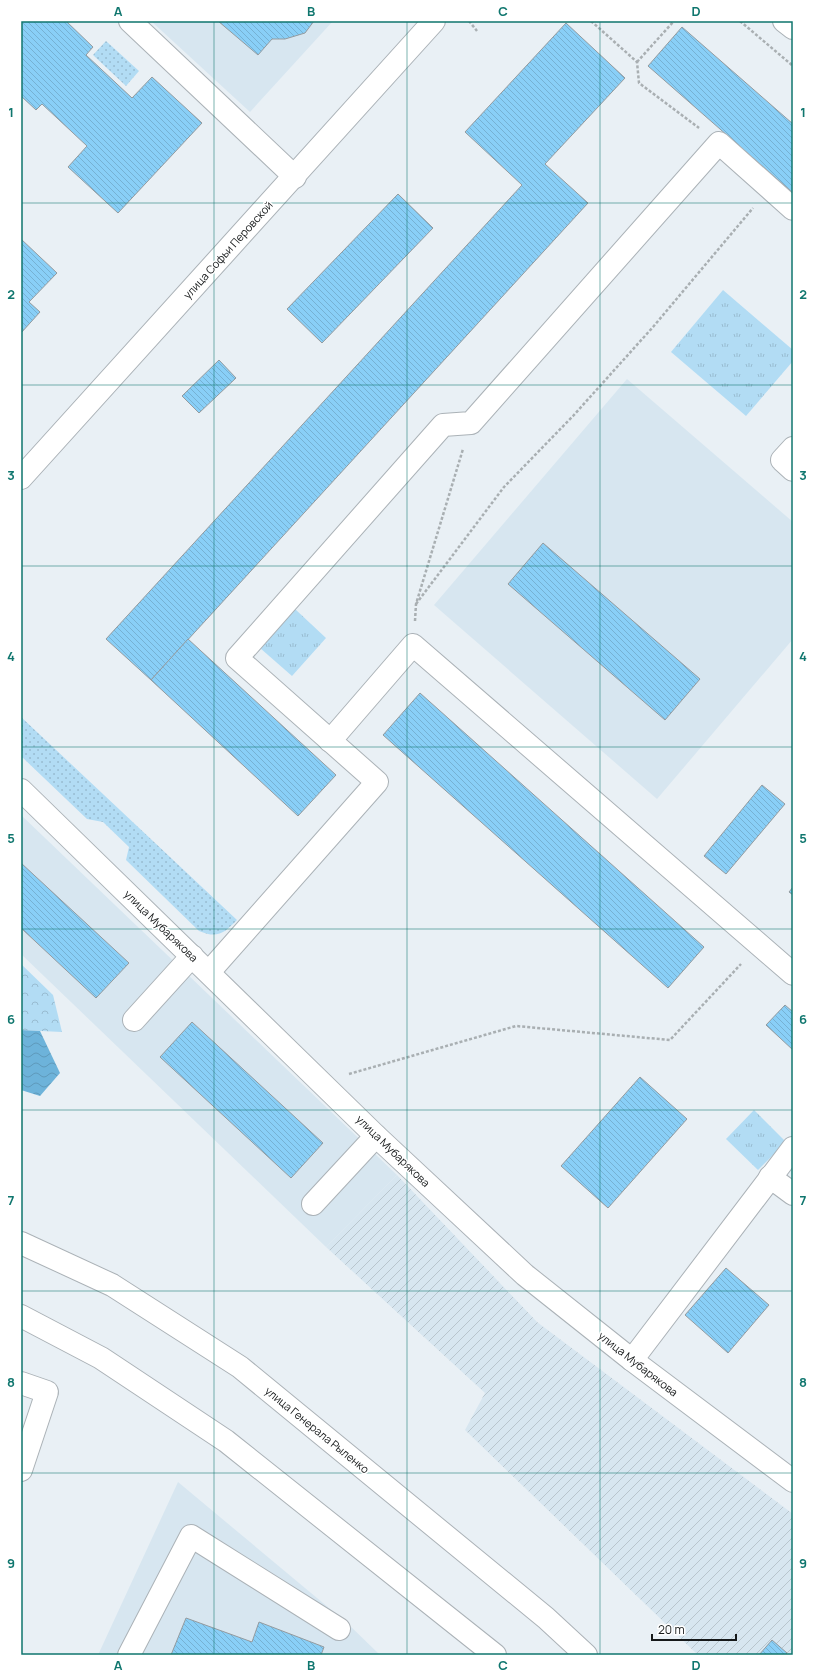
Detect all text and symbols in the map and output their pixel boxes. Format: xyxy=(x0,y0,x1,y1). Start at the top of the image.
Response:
text: A xyxy=(114,2,123,20)
text: B xyxy=(307,2,315,20)
text: C xyxy=(498,2,508,20)
text: D xyxy=(691,2,701,20)
text: 1 xyxy=(8,103,14,121)
text: 1 xyxy=(800,103,806,121)
street label: улица Софьи Перовской xyxy=(180,197,276,302)
text: 2 xyxy=(7,285,15,303)
text: 2 xyxy=(799,285,807,303)
text: 3 xyxy=(7,466,15,484)
text: 3 xyxy=(799,466,807,484)
text: 4 xyxy=(7,647,15,665)
text: 4 xyxy=(799,647,807,665)
text: 5 xyxy=(7,829,15,847)
text: 5 xyxy=(799,829,807,847)
street label: улица Мубарякова xyxy=(121,886,202,965)
text: 6 xyxy=(7,1010,15,1028)
text: 6 xyxy=(799,1010,807,1028)
street label: улица Мубарякова xyxy=(353,1111,434,1190)
text: 7 xyxy=(8,1191,15,1209)
text: 7 xyxy=(800,1191,807,1209)
street label: улица Мубарякова xyxy=(595,1328,681,1399)
text: 8 xyxy=(7,1373,15,1391)
text: 8 xyxy=(799,1373,807,1391)
street label: улица Генерала Рыленко xyxy=(262,1383,373,1477)
text: 9 xyxy=(7,1554,15,1572)
text: 9 xyxy=(799,1554,807,1572)
scale bar xyxy=(652,1616,736,1642)
text: 20 m xyxy=(658,1621,685,1638)
text: A xyxy=(114,1656,123,1674)
text: B xyxy=(307,1656,315,1674)
text: C xyxy=(498,1656,508,1674)
text: D xyxy=(691,1656,701,1674)

